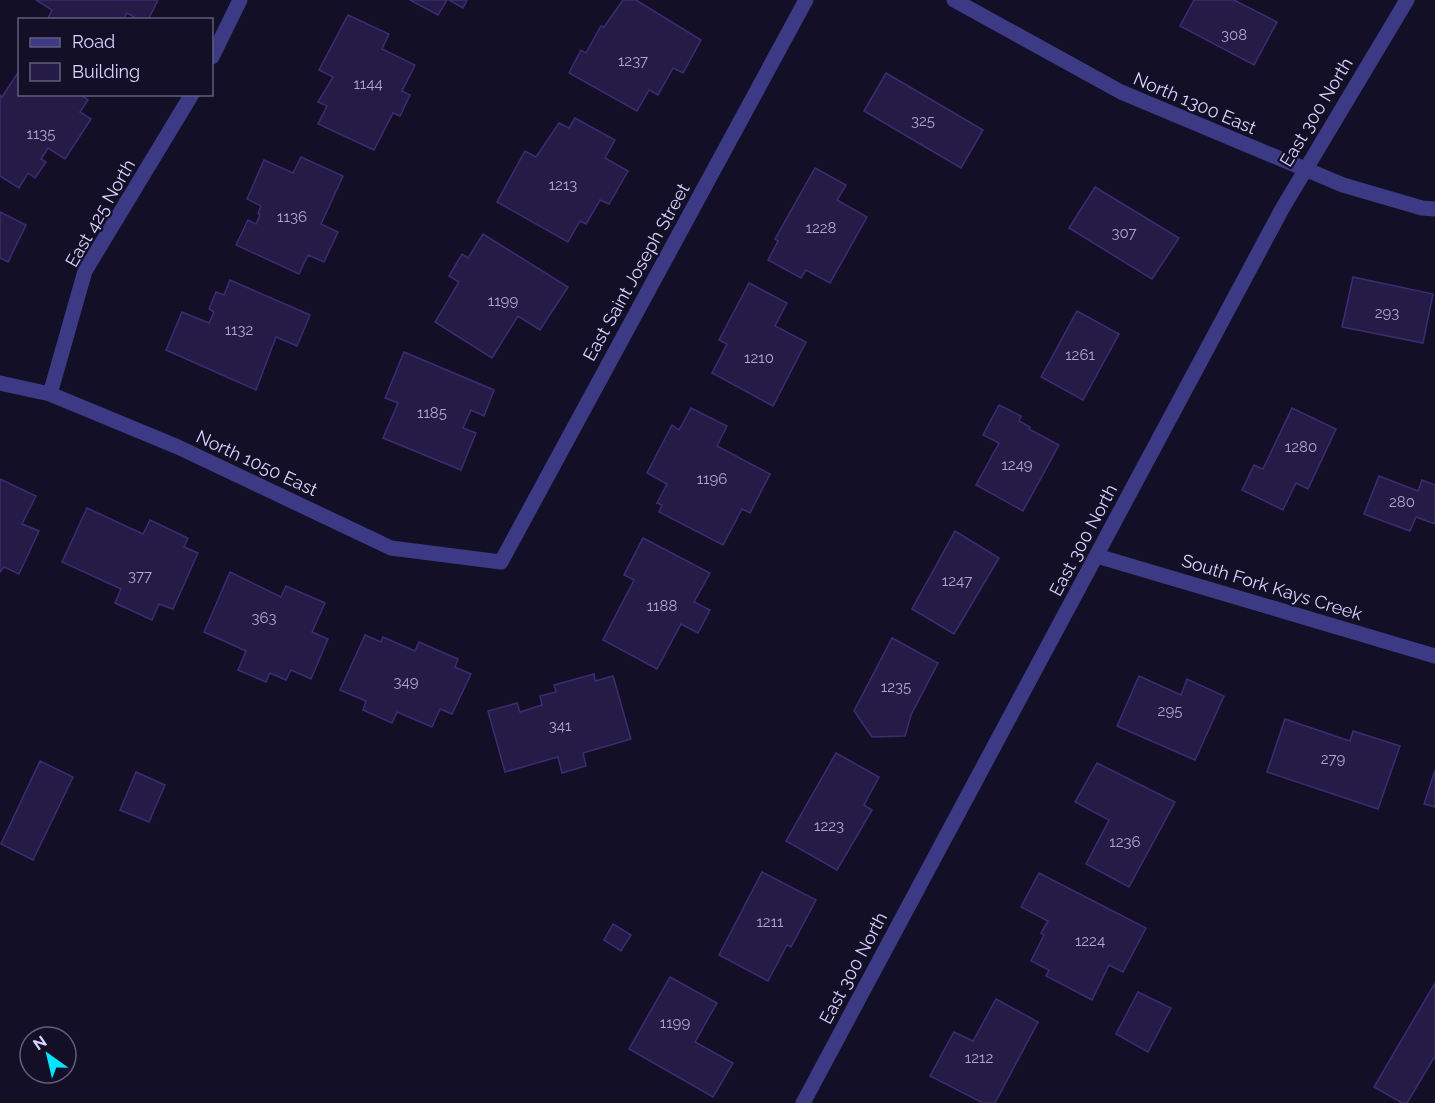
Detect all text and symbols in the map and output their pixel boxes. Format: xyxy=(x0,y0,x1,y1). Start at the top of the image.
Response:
legend xyxy=(18,18,213,96)
house number: 308 xyxy=(1221,26,1247,44)
text: Road xyxy=(72,31,115,52)
house number: 1237 xyxy=(618,52,648,70)
street label: East 300 North xyxy=(1275,54,1357,170)
text: Building xyxy=(72,61,140,82)
street label: North 1300 East xyxy=(1130,68,1260,138)
house number: 1144 xyxy=(353,75,383,93)
house number: 325 xyxy=(911,112,935,130)
house number: 1135 xyxy=(26,125,56,143)
street label: East 425 North xyxy=(61,155,139,271)
house number: 1213 xyxy=(549,176,577,194)
street label: East Saint Joseph Street xyxy=(578,180,694,364)
house number: 1136 xyxy=(277,208,307,226)
house number: 1228 xyxy=(806,219,837,237)
house number: 307 xyxy=(1111,224,1137,242)
house number: 1199 xyxy=(488,292,518,310)
house number: 293 xyxy=(1375,304,1399,322)
house number: 1132 xyxy=(225,321,254,339)
house number: 1261 xyxy=(1065,346,1095,364)
house number: 1210 xyxy=(744,349,774,367)
house number: 1185 xyxy=(417,404,447,422)
street label: North 1050 East xyxy=(193,426,321,500)
house number: 1280 xyxy=(1285,438,1317,456)
house number: 1249 xyxy=(1001,456,1033,474)
house number: 1196 xyxy=(697,470,727,488)
street label: East 300 North xyxy=(1045,481,1121,599)
house number: 280 xyxy=(1389,493,1415,511)
street label: South Fork Kays Creek xyxy=(1179,550,1365,625)
house number: 377 xyxy=(128,567,152,585)
house number: 1247 xyxy=(942,572,972,590)
house number: 1188 xyxy=(647,597,677,615)
house number: 363 xyxy=(251,609,277,627)
house number: 349 xyxy=(394,673,419,691)
house number: 1235 xyxy=(881,678,911,696)
house number: 295 xyxy=(1158,702,1182,720)
house number: 341 xyxy=(549,717,572,735)
house number: 279 xyxy=(1321,750,1345,768)
house number: 1223 xyxy=(814,817,844,835)
house number: 1236 xyxy=(1109,833,1141,851)
street label: East 300 North xyxy=(815,909,891,1027)
house number: 1211 xyxy=(756,913,784,931)
house number: 1224 xyxy=(1075,932,1105,950)
house number: 1199 xyxy=(660,1014,690,1032)
north arrow xyxy=(18,1025,78,1085)
text: N xyxy=(30,1032,50,1054)
house number: 1212 xyxy=(965,1049,993,1067)

